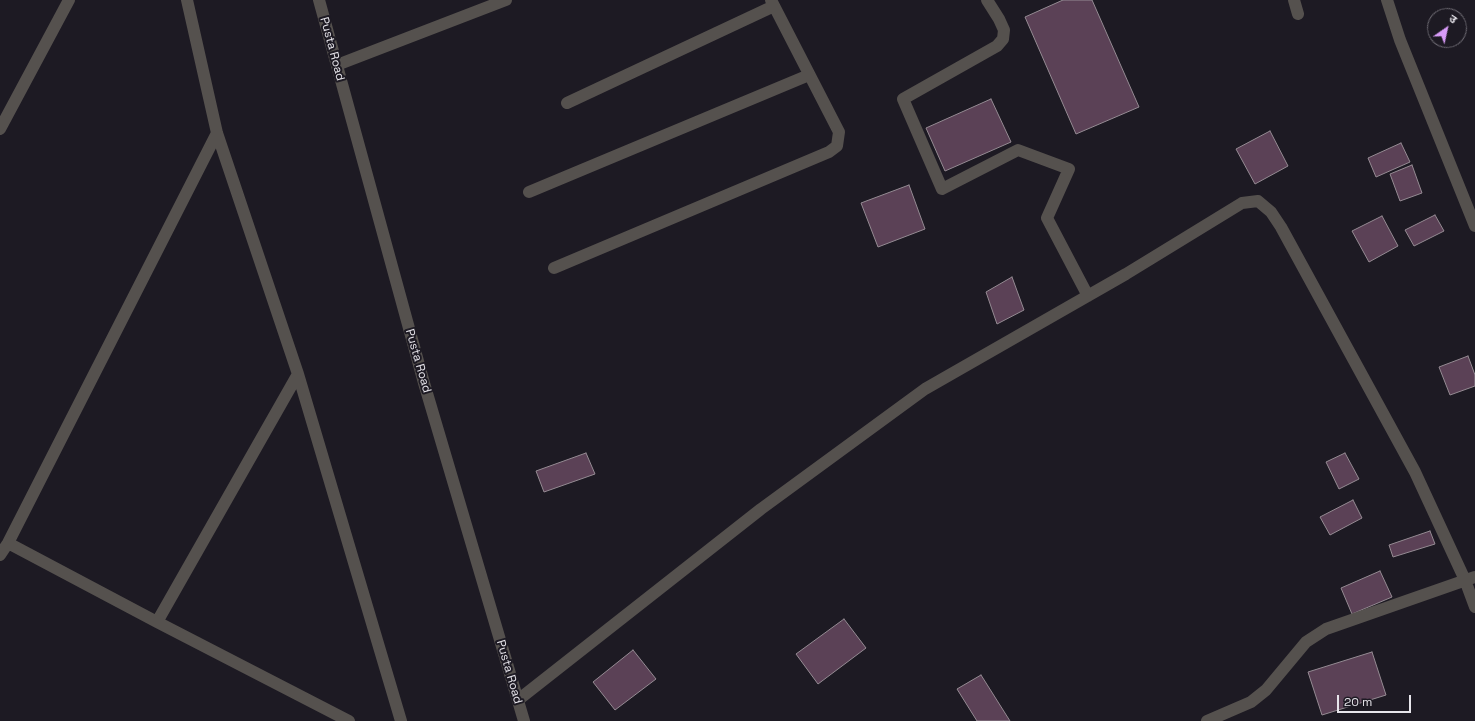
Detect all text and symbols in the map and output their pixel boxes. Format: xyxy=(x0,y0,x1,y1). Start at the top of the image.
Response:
north arrow xyxy=(1427,8,1467,48)
text: उ xyxy=(1447,11,1460,26)
street label: Pusta Road xyxy=(317,15,347,83)
street label: Pusta Road xyxy=(402,327,434,395)
street label: Pusta Road xyxy=(493,638,525,706)
scale bar xyxy=(1339,687,1413,713)
text: 20 m xyxy=(1344,694,1372,710)

